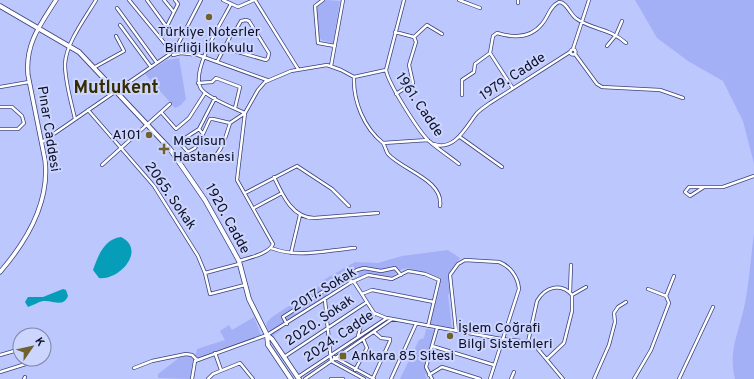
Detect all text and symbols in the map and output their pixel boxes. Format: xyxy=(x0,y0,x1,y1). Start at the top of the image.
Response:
marker: Türkiye Noterler Birliği İlkokulu xyxy=(204,12,214,22)
place label: Türkiye Noterler Birliği İlkokulu xyxy=(158,24,261,57)
street label: 1979. Cadde xyxy=(477,49,549,105)
street label: 1961. Cadde xyxy=(391,70,447,140)
district label: Mutlukent xyxy=(74,77,159,100)
street label: Pınar Caddesi xyxy=(33,85,63,173)
place label: A101 xyxy=(112,127,141,144)
marker: A101 xyxy=(144,130,154,140)
place label: Medisun Hastanesi xyxy=(173,133,234,166)
marker: Medisun Hastanesi xyxy=(158,143,170,155)
street label: 2065. Sokak xyxy=(140,159,200,233)
street label: 1920. Cadde xyxy=(201,181,253,257)
street label: 2017. Sokak xyxy=(288,264,360,316)
street label: 2020. Sokak xyxy=(282,292,358,350)
street label: 2024. Cadde xyxy=(301,307,377,367)
place label: İşlem Coğrafi Bilgi Sistemleri xyxy=(458,319,552,353)
north arrow xyxy=(12,327,52,367)
marker: İşlem Coğrafi Bilgi Sistemleri xyxy=(445,331,455,341)
text: K xyxy=(31,335,48,349)
place label: Ankara 85 Sitesi xyxy=(351,348,454,365)
marker: Ankara 85 Sitesi xyxy=(338,351,348,361)

